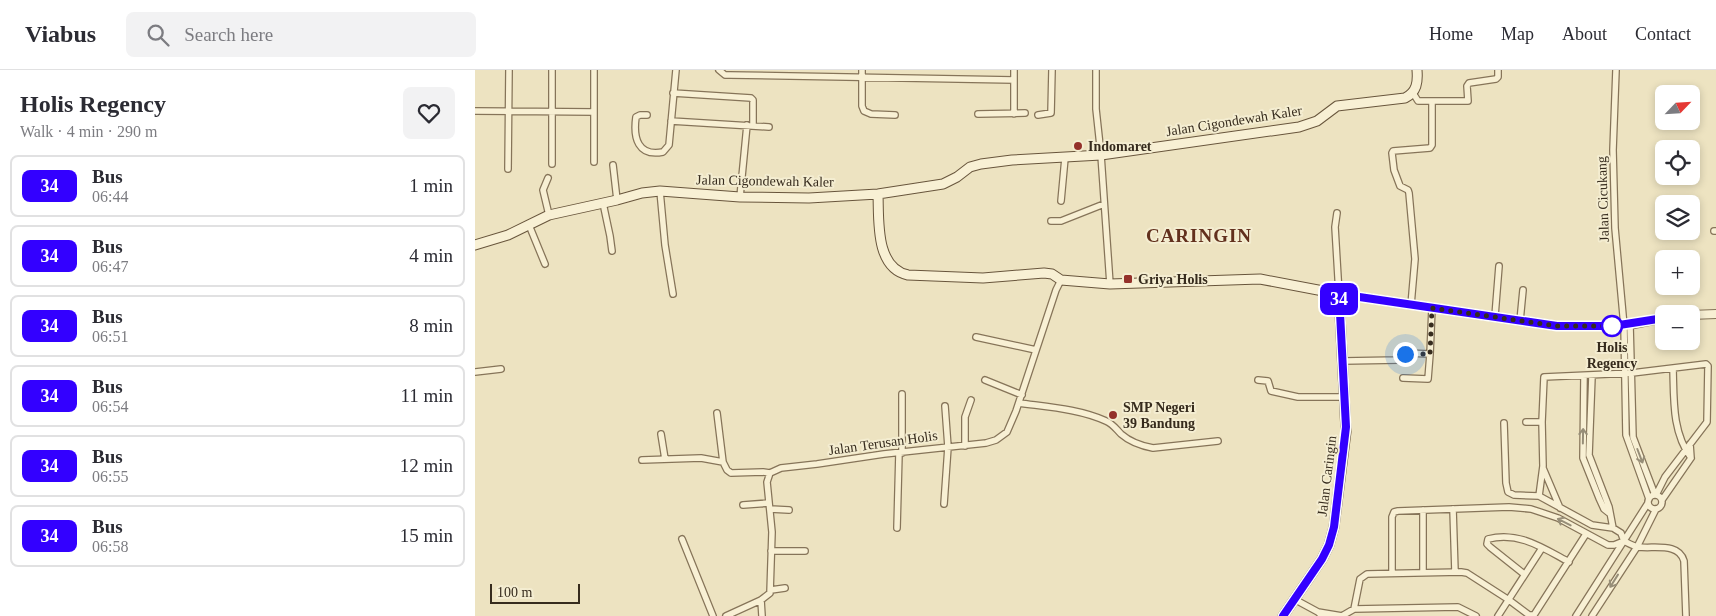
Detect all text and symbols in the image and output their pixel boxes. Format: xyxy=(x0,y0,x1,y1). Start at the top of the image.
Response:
search box xyxy=(126,12,476,57)
text: Viabus xyxy=(25,21,96,47)
icon: search xyxy=(144,21,172,49)
text: Search here xyxy=(184,24,273,45)
text: Home xyxy=(1429,24,1473,44)
text: Map xyxy=(1501,24,1534,44)
text: About xyxy=(1562,24,1607,44)
text: Contact xyxy=(1635,24,1691,44)
north arrow xyxy=(1655,85,1700,130)
map controls xyxy=(1655,85,1700,350)
button: heart xyxy=(403,87,455,139)
text: Holis Regency xyxy=(20,91,166,117)
street label: Jalan Cigondewah Kaler xyxy=(1165,103,1303,139)
text: Walk · 4 min · 290 m xyxy=(20,123,157,140)
place label: Indomaret xyxy=(1088,139,1152,154)
marker: Indomaret xyxy=(1072,140,1084,152)
button: locate xyxy=(1655,140,1700,185)
street label: Jalan Cicukang xyxy=(1594,156,1612,242)
text: Bus xyxy=(92,166,123,187)
street label: Jalan Cigondewah Kaler xyxy=(696,172,834,190)
text: 1 min xyxy=(409,175,453,196)
text: 34 xyxy=(41,176,59,196)
text: 06:44 xyxy=(92,188,128,205)
button: layers xyxy=(1655,195,1700,240)
district label: CARINGIN xyxy=(1146,225,1252,246)
text: Bus xyxy=(92,236,123,257)
text: 4 min xyxy=(409,245,453,266)
text: 34 xyxy=(41,246,59,266)
button: + xyxy=(1655,250,1700,295)
text: 06:47 xyxy=(92,258,128,275)
place label: Griya Holis xyxy=(1138,272,1208,287)
marker: Griya Holis xyxy=(1122,273,1134,285)
line badge: 34 xyxy=(1317,283,1361,315)
text: 34 xyxy=(1330,289,1348,309)
button: − xyxy=(1655,305,1700,350)
text: Bus xyxy=(92,306,123,327)
text: 8 min xyxy=(409,315,453,336)
marker: Holis Regency xyxy=(1601,315,1623,337)
text: 34 xyxy=(41,316,59,336)
text: 06:51 xyxy=(92,328,128,345)
place label: Holis Regency xyxy=(1587,340,1637,371)
your location xyxy=(1393,342,1418,367)
text: Bus xyxy=(92,376,123,397)
text: 11 min xyxy=(400,385,453,406)
text: 34 xyxy=(41,386,59,406)
text: 06:54 xyxy=(92,398,128,415)
place label: SMP Negeri 39 Bandung xyxy=(1123,400,1195,431)
marker: SMP Negeri 39 Bandung xyxy=(1107,409,1119,421)
street label: Jalan Terusan Holis xyxy=(828,428,938,458)
one-way arrow xyxy=(1578,428,1588,444)
street label: Jalan Caringin xyxy=(1315,435,1339,517)
text: Bus xyxy=(92,446,123,467)
one-way arrow xyxy=(1636,447,1645,463)
text: 12 min xyxy=(400,455,453,476)
text: 34 xyxy=(41,456,59,476)
text: 06:55 xyxy=(92,468,128,485)
text: Bus xyxy=(92,516,123,537)
one-way arrow xyxy=(1557,517,1572,526)
text: 15 min xyxy=(400,525,453,546)
text: 34 xyxy=(41,526,59,546)
text: 06:58 xyxy=(92,538,128,555)
one-way arrow xyxy=(1609,574,1619,588)
scale bar xyxy=(490,581,580,604)
text: 100 m xyxy=(497,585,532,600)

